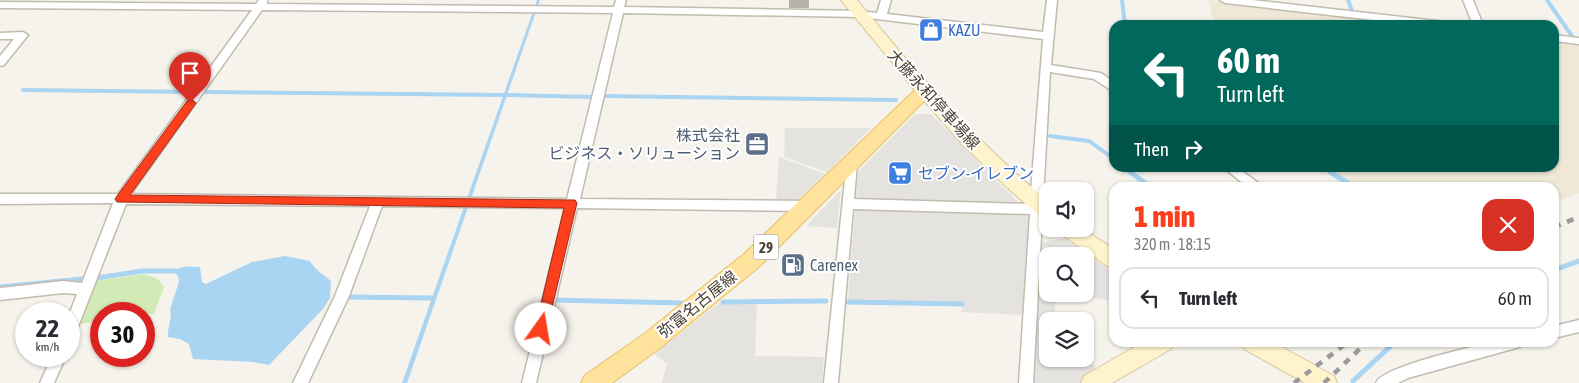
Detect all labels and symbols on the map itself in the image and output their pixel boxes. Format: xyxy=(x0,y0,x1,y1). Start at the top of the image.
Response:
shop icon: KAZU xyxy=(918,17,944,43)
place label: KAZU xyxy=(948,21,980,39)
street label: 大藤永和停車場線 xyxy=(884,45,984,153)
pin xyxy=(169,52,211,103)
place label: 株式会社 ビジネス・ソリューション xyxy=(548,126,740,162)
office icon: 株式会社 ビジネス・ソリューション xyxy=(744,131,770,157)
supermarket icon: セブン-イレブン xyxy=(887,160,913,186)
place label: セブン-イレブン xyxy=(918,164,1034,182)
road number: 29 xyxy=(754,234,778,260)
fuel station icon: Carenex xyxy=(780,252,806,278)
place label: Carenex xyxy=(810,256,858,274)
street label: 弥富名古屋線 xyxy=(654,267,740,341)
speed limit sign: 30 xyxy=(90,302,155,367)
position arrow xyxy=(514,302,566,354)

